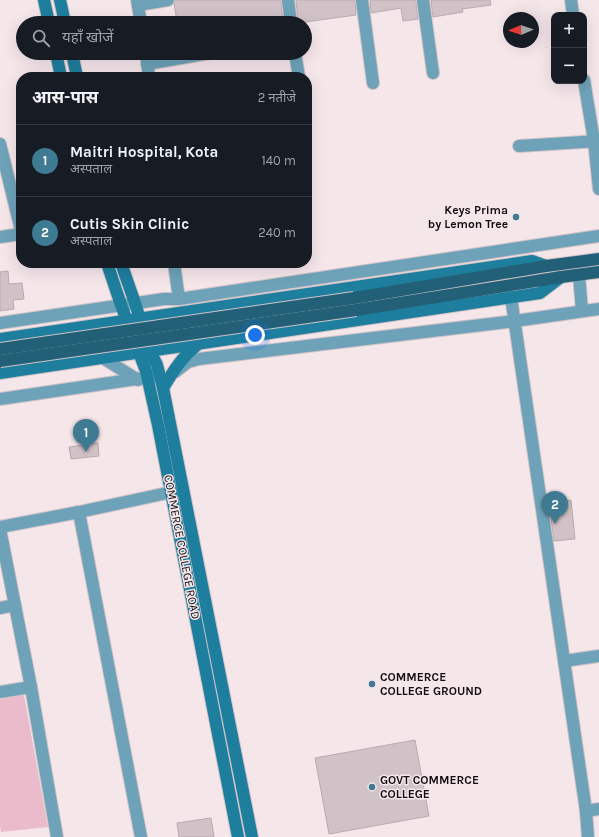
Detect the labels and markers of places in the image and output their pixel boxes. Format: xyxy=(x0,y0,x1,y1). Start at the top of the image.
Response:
place label: Keys Prima by Lemon Tree xyxy=(428,203,508,231)
marker: Keys Prima by Lemon Tree xyxy=(511,212,521,222)
pin: 1 xyxy=(73,419,99,452)
pin: 2 xyxy=(542,491,568,524)
place label: COMMERCE COLLEGE GROUND xyxy=(380,670,482,698)
marker: COMMERCE COLLEGE GROUND xyxy=(367,679,377,689)
place label: GOVT COMMERCE COLLEGE xyxy=(380,773,479,801)
marker: GOVT COMMERCE COLLEGE xyxy=(367,782,377,792)

